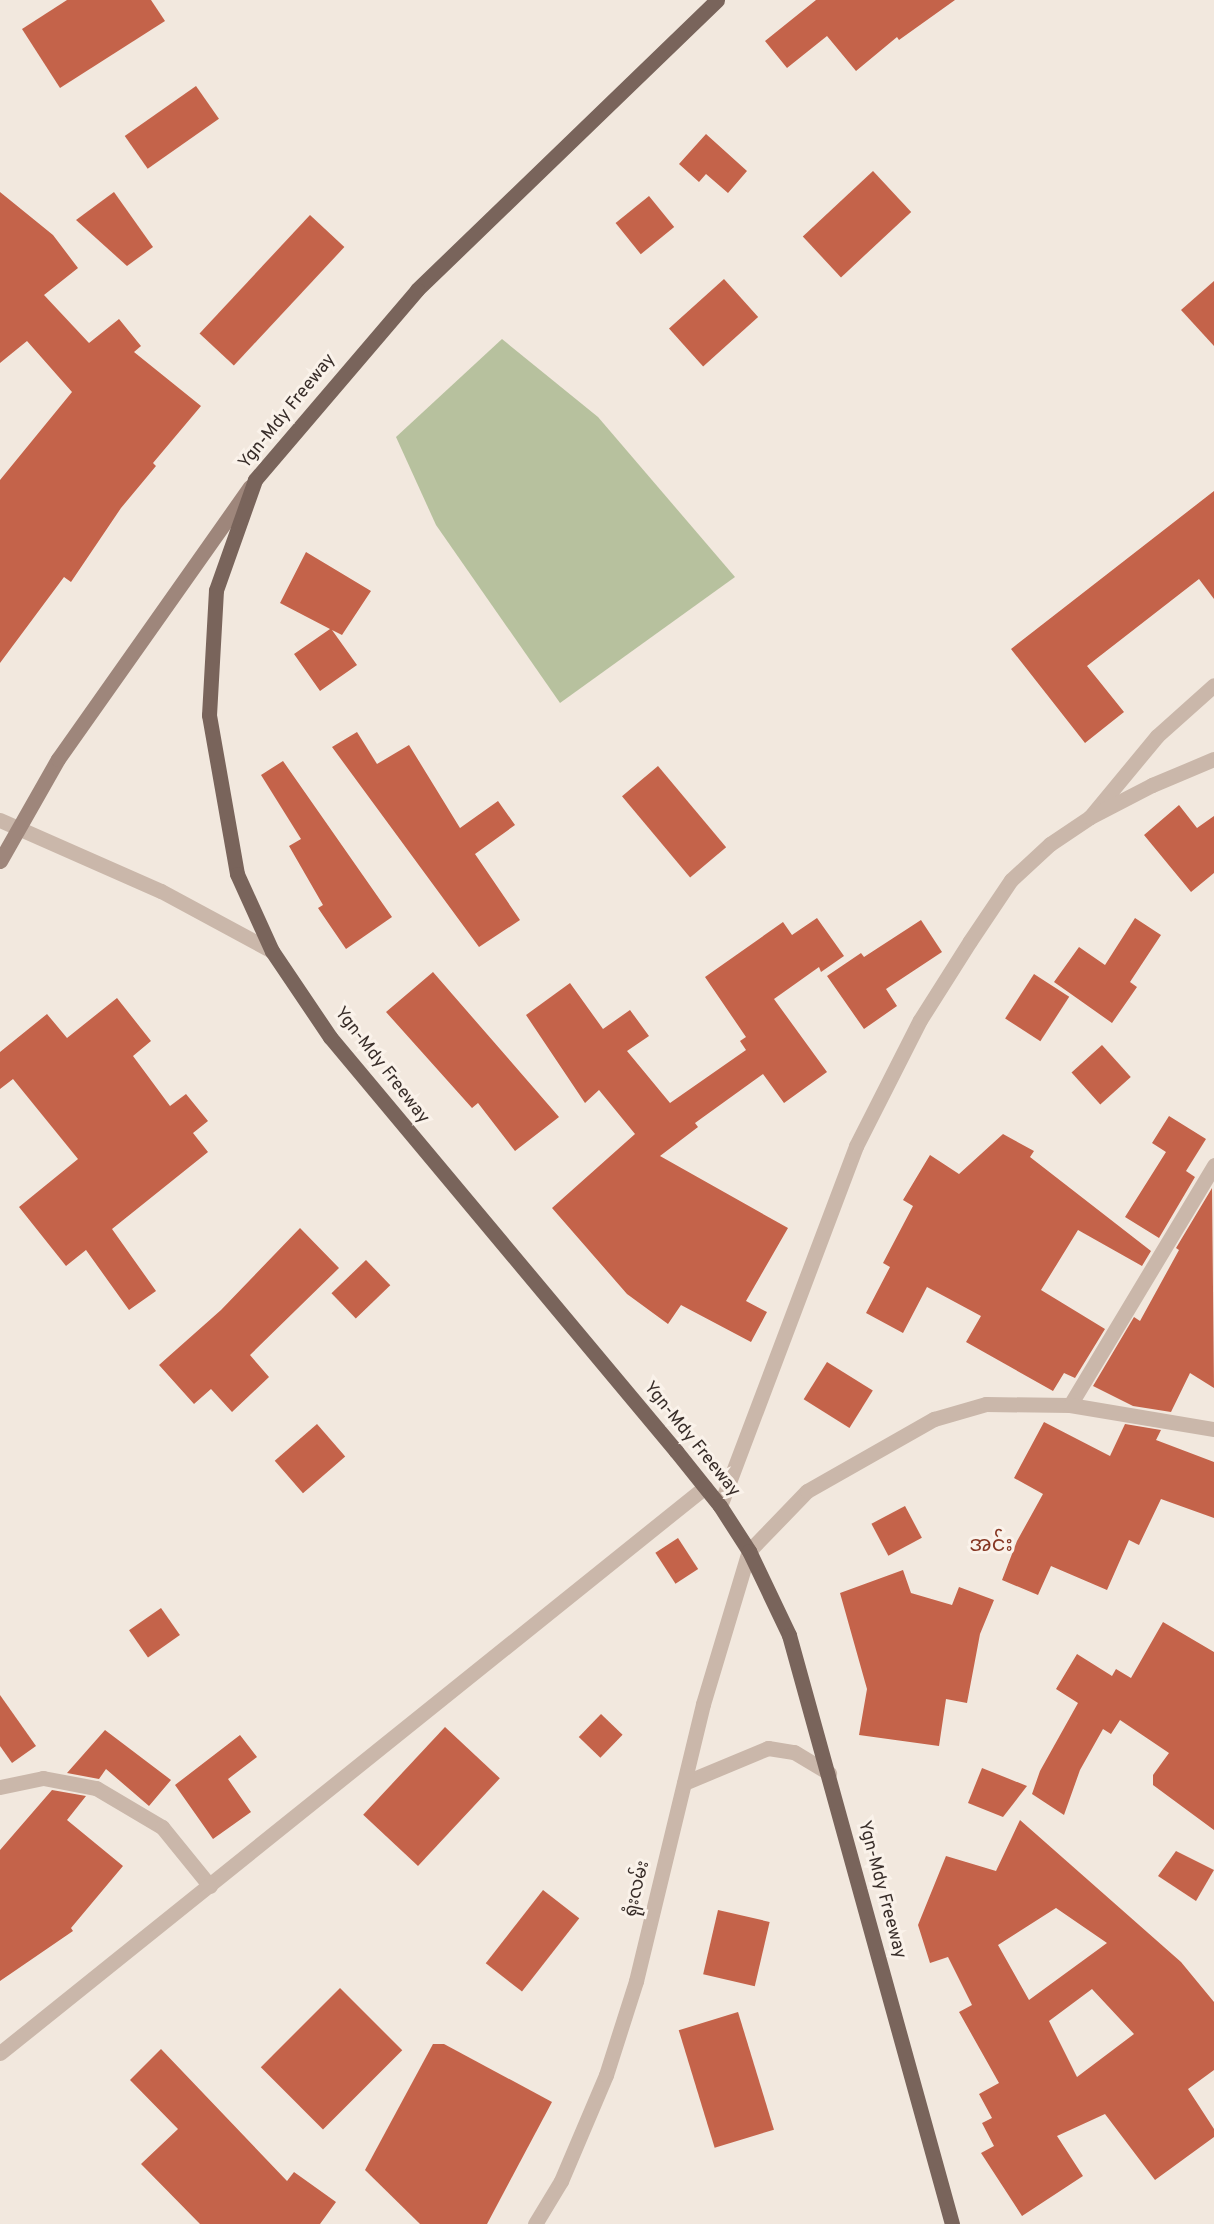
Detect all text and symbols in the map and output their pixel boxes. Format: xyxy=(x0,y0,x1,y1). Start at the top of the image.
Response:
street label: Ygn-Mdy Freeway xyxy=(235,350,341,474)
street label: Ygn-Mdy Freeway xyxy=(329,1003,433,1129)
street label: Ygn-Mdy Freeway xyxy=(638,1378,744,1502)
district label: အင်း xyxy=(969,1533,1013,1559)
street label: Ygn-Mdy Freeway xyxy=(852,1819,910,1961)
street label: ရုံးလမ်း xyxy=(621,1859,655,1919)

